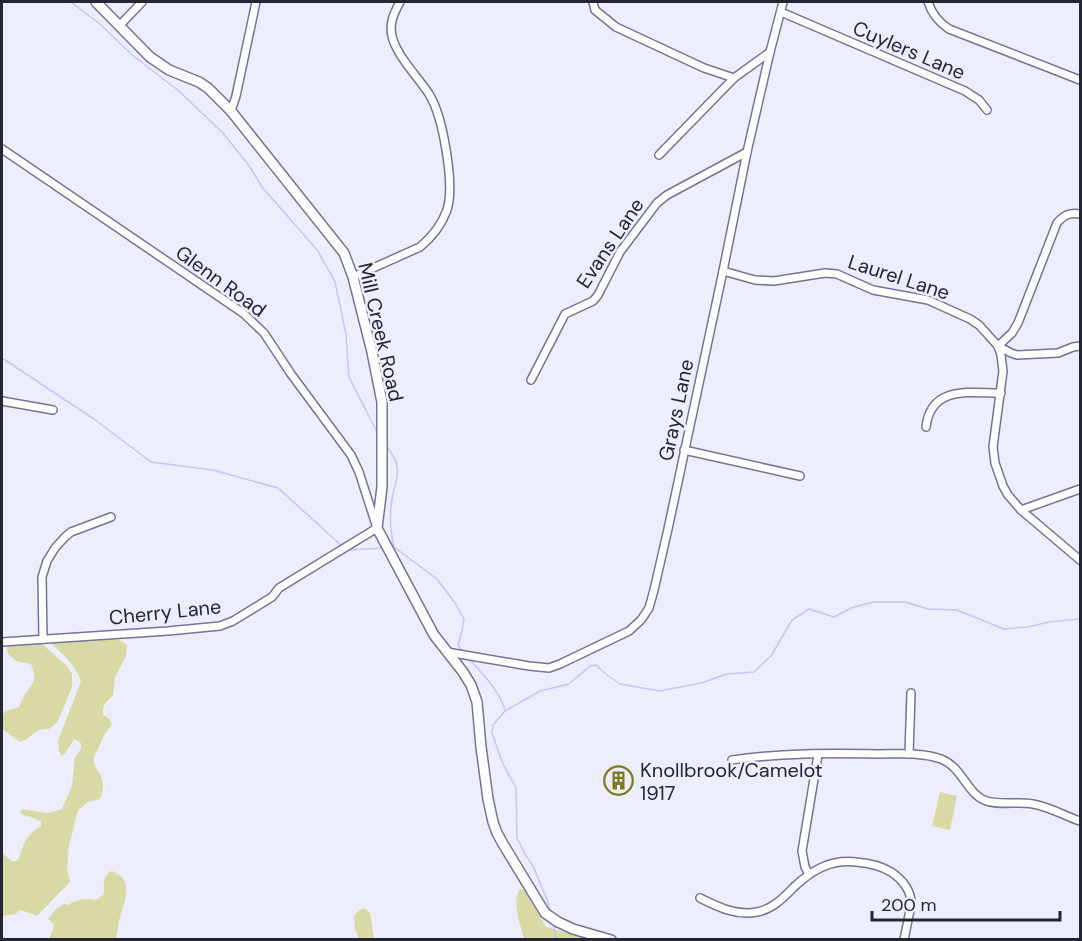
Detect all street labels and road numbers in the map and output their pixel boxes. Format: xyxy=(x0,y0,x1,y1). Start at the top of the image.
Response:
street label: Cuylers Lane xyxy=(849,15,969,85)
street label: Evans Lane xyxy=(570,193,650,293)
street label: Glenn Road xyxy=(171,239,271,323)
street label: Laurel Lane xyxy=(845,248,953,306)
street label: Mill Creek Road xyxy=(352,260,410,404)
street label: Grays Lane xyxy=(653,357,699,463)
street label: Cherry Lane xyxy=(108,593,222,631)

